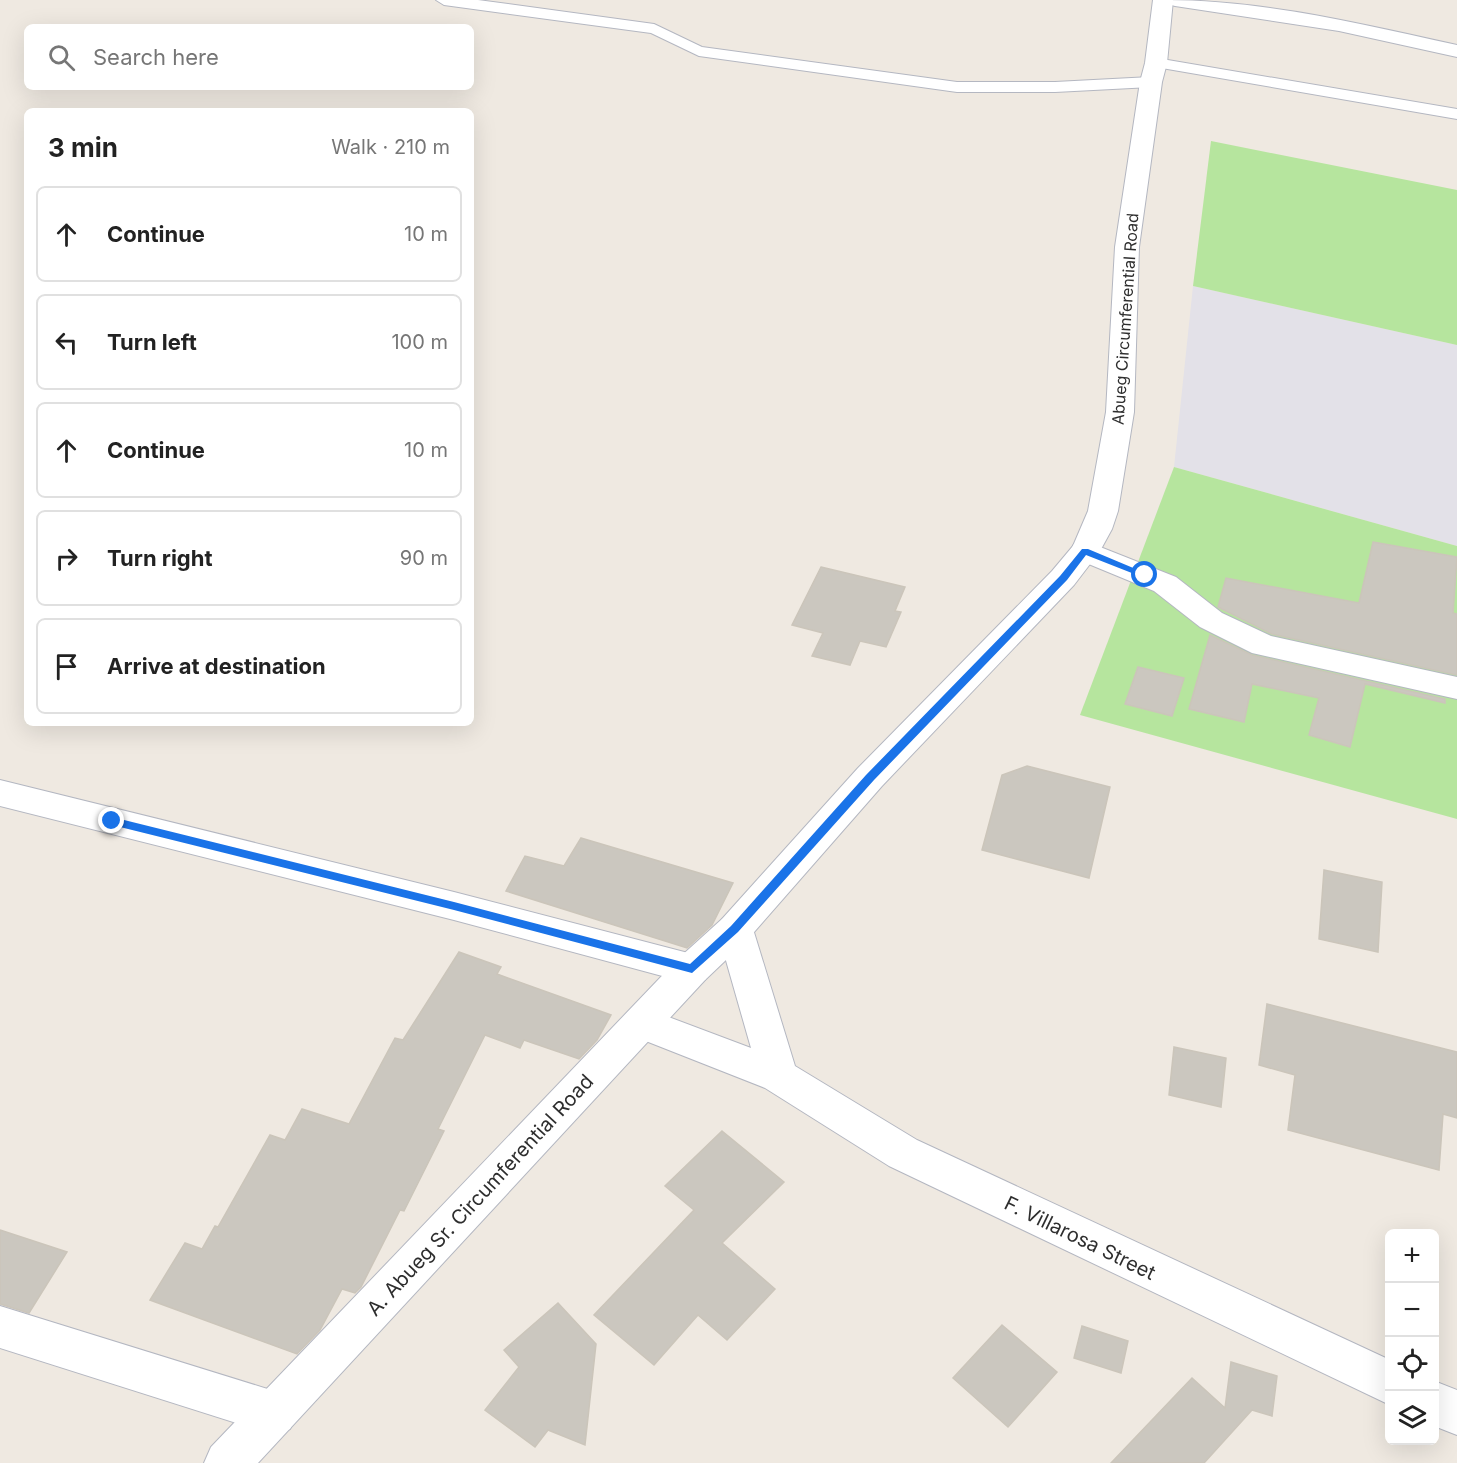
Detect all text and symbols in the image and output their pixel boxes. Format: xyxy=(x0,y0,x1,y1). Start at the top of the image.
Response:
search box xyxy=(24,24,474,90)
icon: search xyxy=(45,41,78,74)
text: Search here xyxy=(93,44,219,70)
text: 3 min xyxy=(48,132,118,163)
text: Walk · 210 m xyxy=(331,135,450,159)
street label: Abueg Circumferential Road xyxy=(1108,212,1142,426)
icon: ahead xyxy=(50,218,83,251)
text: Continue xyxy=(107,221,205,247)
text: 10 m xyxy=(404,222,448,246)
icon: left xyxy=(50,326,83,359)
text: Turn left xyxy=(107,329,197,355)
text: 100 m xyxy=(391,330,448,354)
icon: ahead xyxy=(50,434,83,467)
text: Continue xyxy=(107,437,205,463)
text: 10 m xyxy=(404,438,448,462)
icon: right xyxy=(50,542,83,575)
text: Turn right xyxy=(107,545,213,571)
text: 90 m xyxy=(400,546,448,570)
route start xyxy=(1131,561,1157,587)
icon: arrive xyxy=(50,650,83,683)
text: Arrive at destination xyxy=(107,653,326,679)
route end xyxy=(98,807,124,833)
street label: A. Abueg Sr. Circumferential Road xyxy=(362,1069,598,1321)
street label: F. Villarosa Street xyxy=(1001,1191,1160,1285)
map controls xyxy=(1385,1229,1439,1445)
button: + xyxy=(1385,1229,1439,1283)
button: − xyxy=(1385,1283,1439,1337)
button: locate xyxy=(1385,1337,1439,1391)
button: layers xyxy=(1385,1391,1439,1445)

